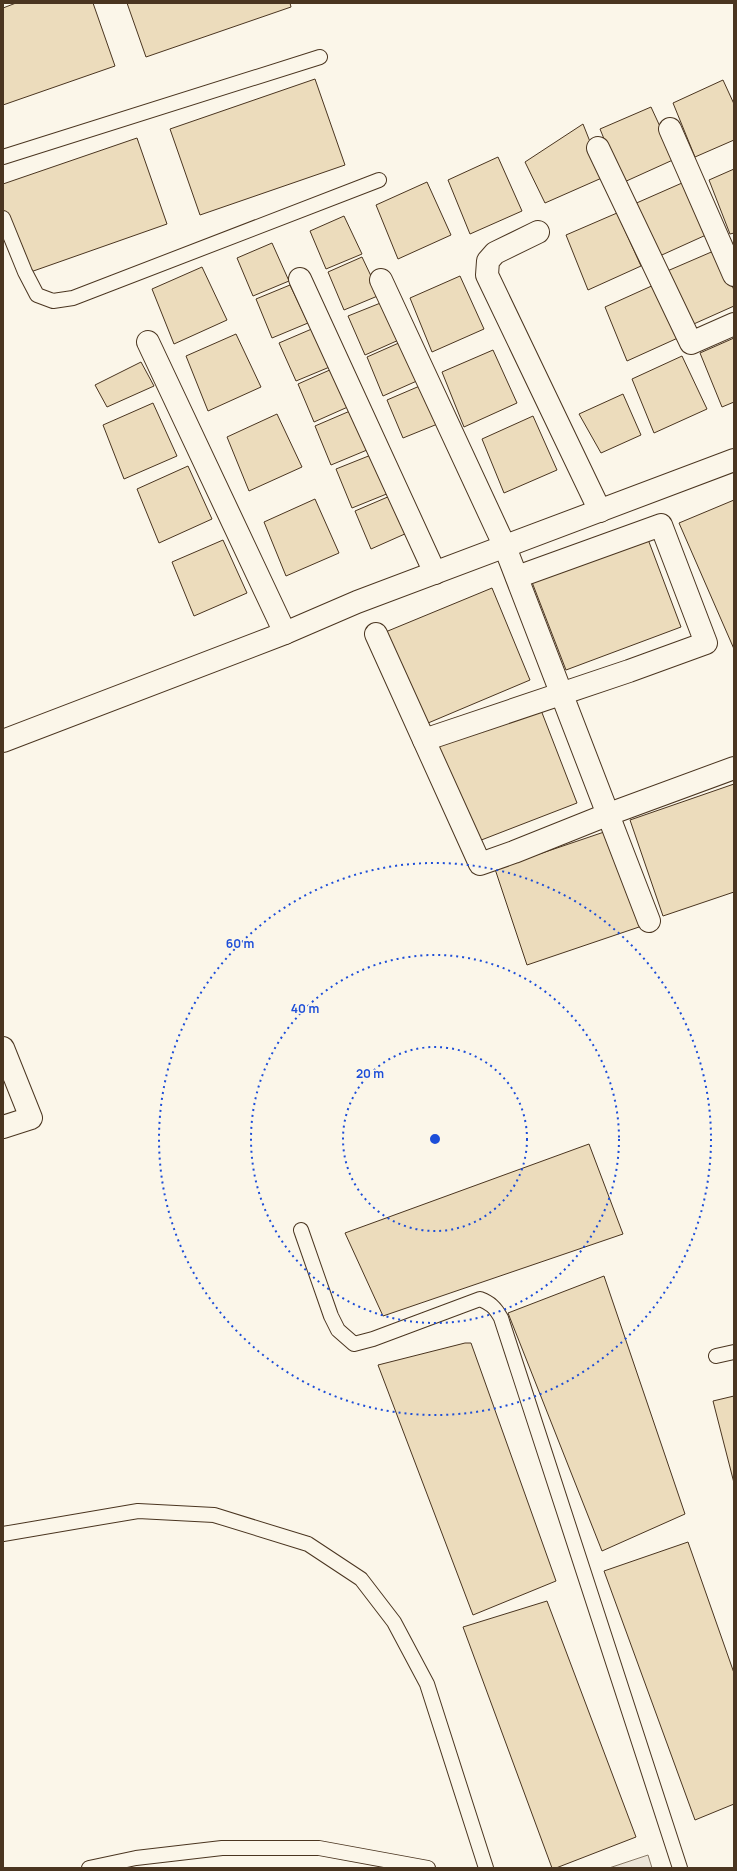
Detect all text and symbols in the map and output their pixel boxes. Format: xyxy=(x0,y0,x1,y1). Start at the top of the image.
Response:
text: 60 m xyxy=(226,935,254,952)
text: 40 m xyxy=(291,1000,319,1017)
text: 20 m xyxy=(356,1065,384,1082)
centre of rings xyxy=(428,1132,442,1146)

